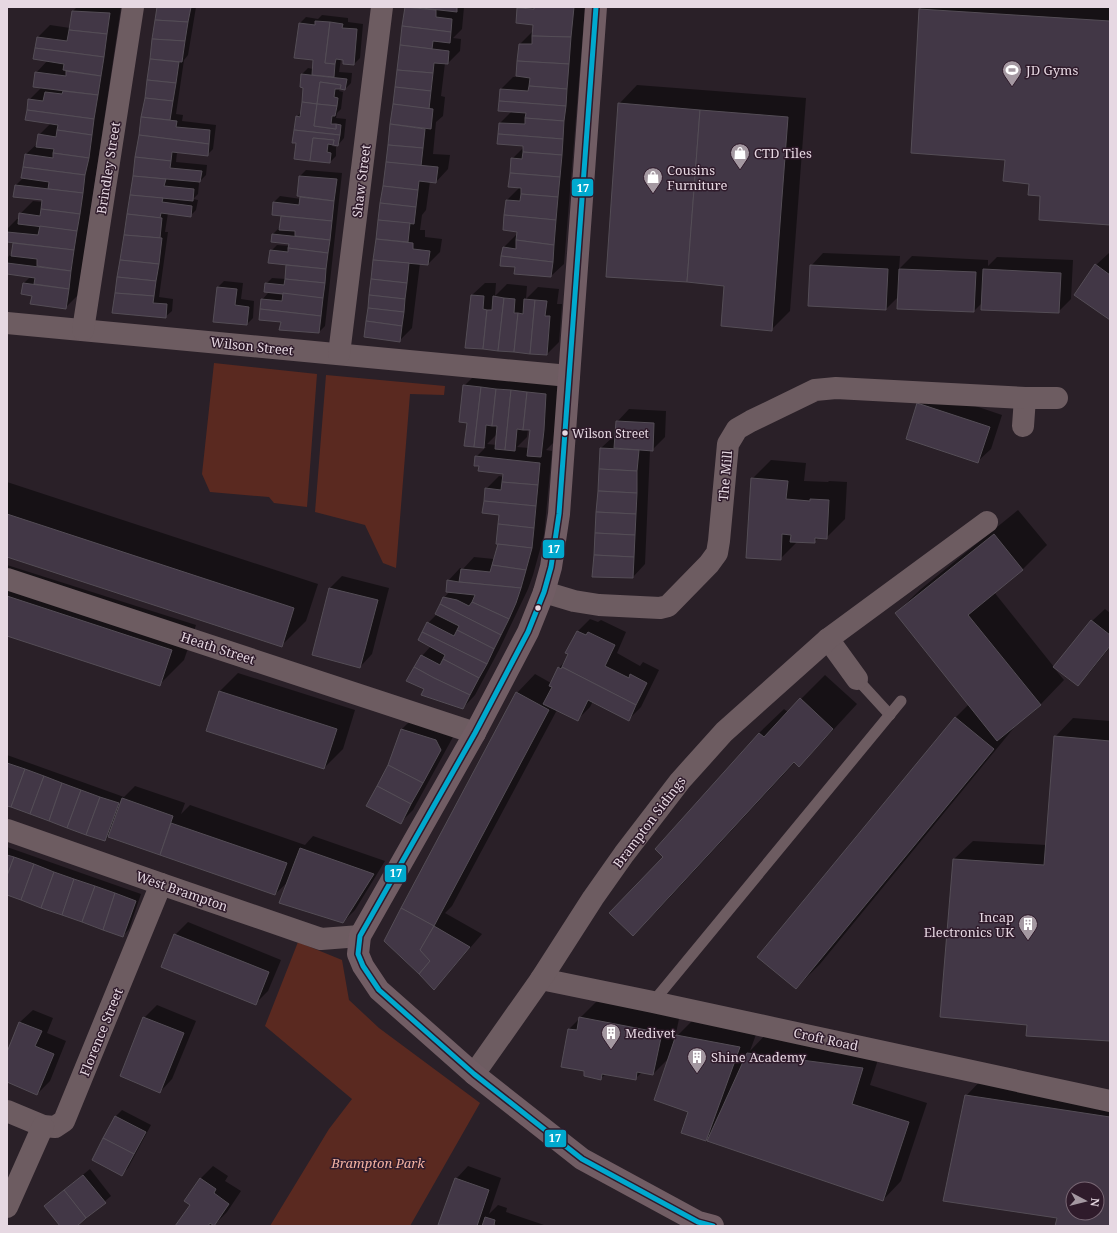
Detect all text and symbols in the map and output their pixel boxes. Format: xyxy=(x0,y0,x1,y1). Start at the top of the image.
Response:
sports icon: JD Gyms xyxy=(1001,59,1023,87)
place label: JD Gyms xyxy=(1025,61,1078,79)
street label: Brindley Street xyxy=(92,120,124,215)
shop icon: CTD Tiles xyxy=(729,142,751,170)
street label: Shaw Street xyxy=(348,143,374,219)
place label: CTD Tiles xyxy=(754,144,812,162)
place label: Cousins Furniture xyxy=(667,161,728,194)
shop icon: Cousins Furniture xyxy=(642,166,664,194)
line badge: 17 xyxy=(571,178,594,197)
text: 17 xyxy=(577,180,589,195)
street label: Wilson Street xyxy=(210,333,295,359)
place label: Wilson Street xyxy=(572,425,649,442)
marker: Wilson Street xyxy=(560,428,570,438)
street label: The Mill xyxy=(714,450,736,502)
line badge: 17 xyxy=(542,539,565,559)
text: 17 xyxy=(548,541,560,556)
unlabelled marker xyxy=(533,603,543,613)
street label: Heath Street xyxy=(179,628,258,669)
street label: Brampton Sidings xyxy=(609,772,689,872)
line badge: 17 xyxy=(384,864,407,883)
text: 17 xyxy=(390,865,402,880)
street label: West Brampton xyxy=(134,867,231,915)
place label: Incap Electronics UK xyxy=(924,908,1015,941)
building icon: Incap Electronics UK xyxy=(1017,913,1039,941)
street label: Florence Street xyxy=(75,985,127,1079)
building icon: Medivet xyxy=(600,1022,622,1050)
street label: Croft Road xyxy=(792,1023,860,1055)
place label: Medivet xyxy=(625,1024,676,1042)
building icon: Shine Academy xyxy=(686,1046,708,1074)
place label: Shine Academy xyxy=(711,1048,807,1066)
line badge: 17 xyxy=(544,1129,567,1148)
text: 17 xyxy=(549,1130,561,1145)
park label: Brampton Park xyxy=(330,1154,425,1172)
north arrow xyxy=(1065,1181,1105,1221)
text: N xyxy=(1087,1197,1103,1208)

